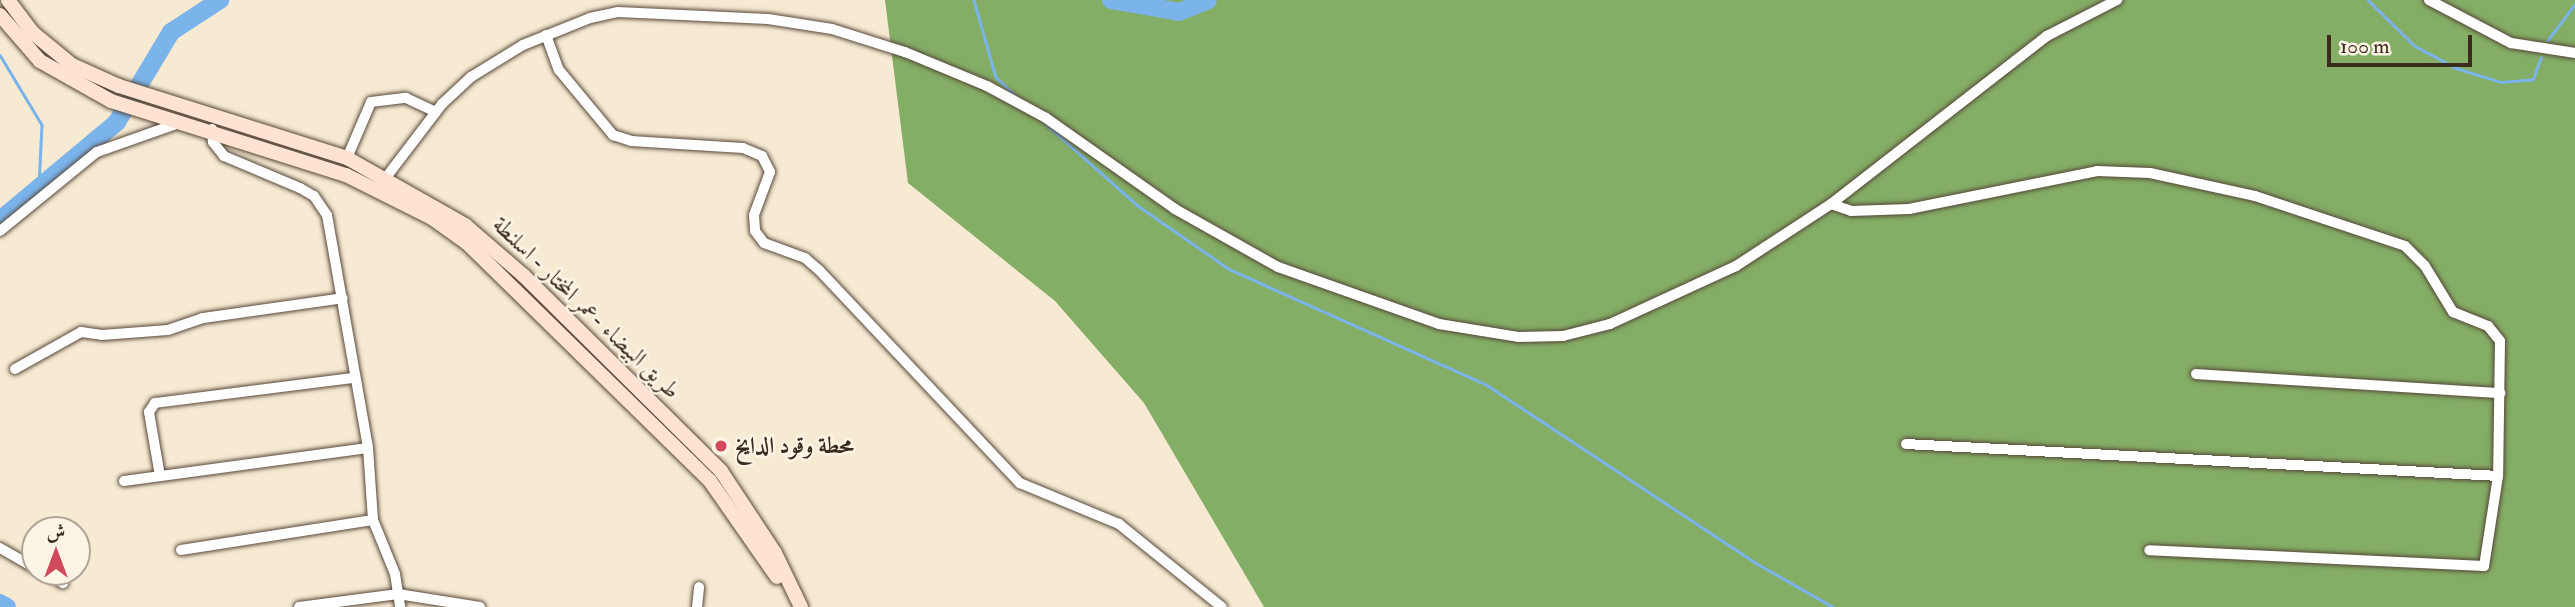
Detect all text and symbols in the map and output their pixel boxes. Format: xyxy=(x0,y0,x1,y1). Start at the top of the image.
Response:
scale bar xyxy=(2330,21,2475,65)
text: 100 m xyxy=(2340,33,2390,60)
street label: طريق البيضاء -عمر المختار - اسلنطة xyxy=(487,211,685,405)
place label: محطة وقود الدايخ xyxy=(735,432,854,460)
marker: محطة وقود الدايخ xyxy=(713,438,729,454)
north arrow xyxy=(21,516,91,586)
text: ش xyxy=(47,520,65,544)

